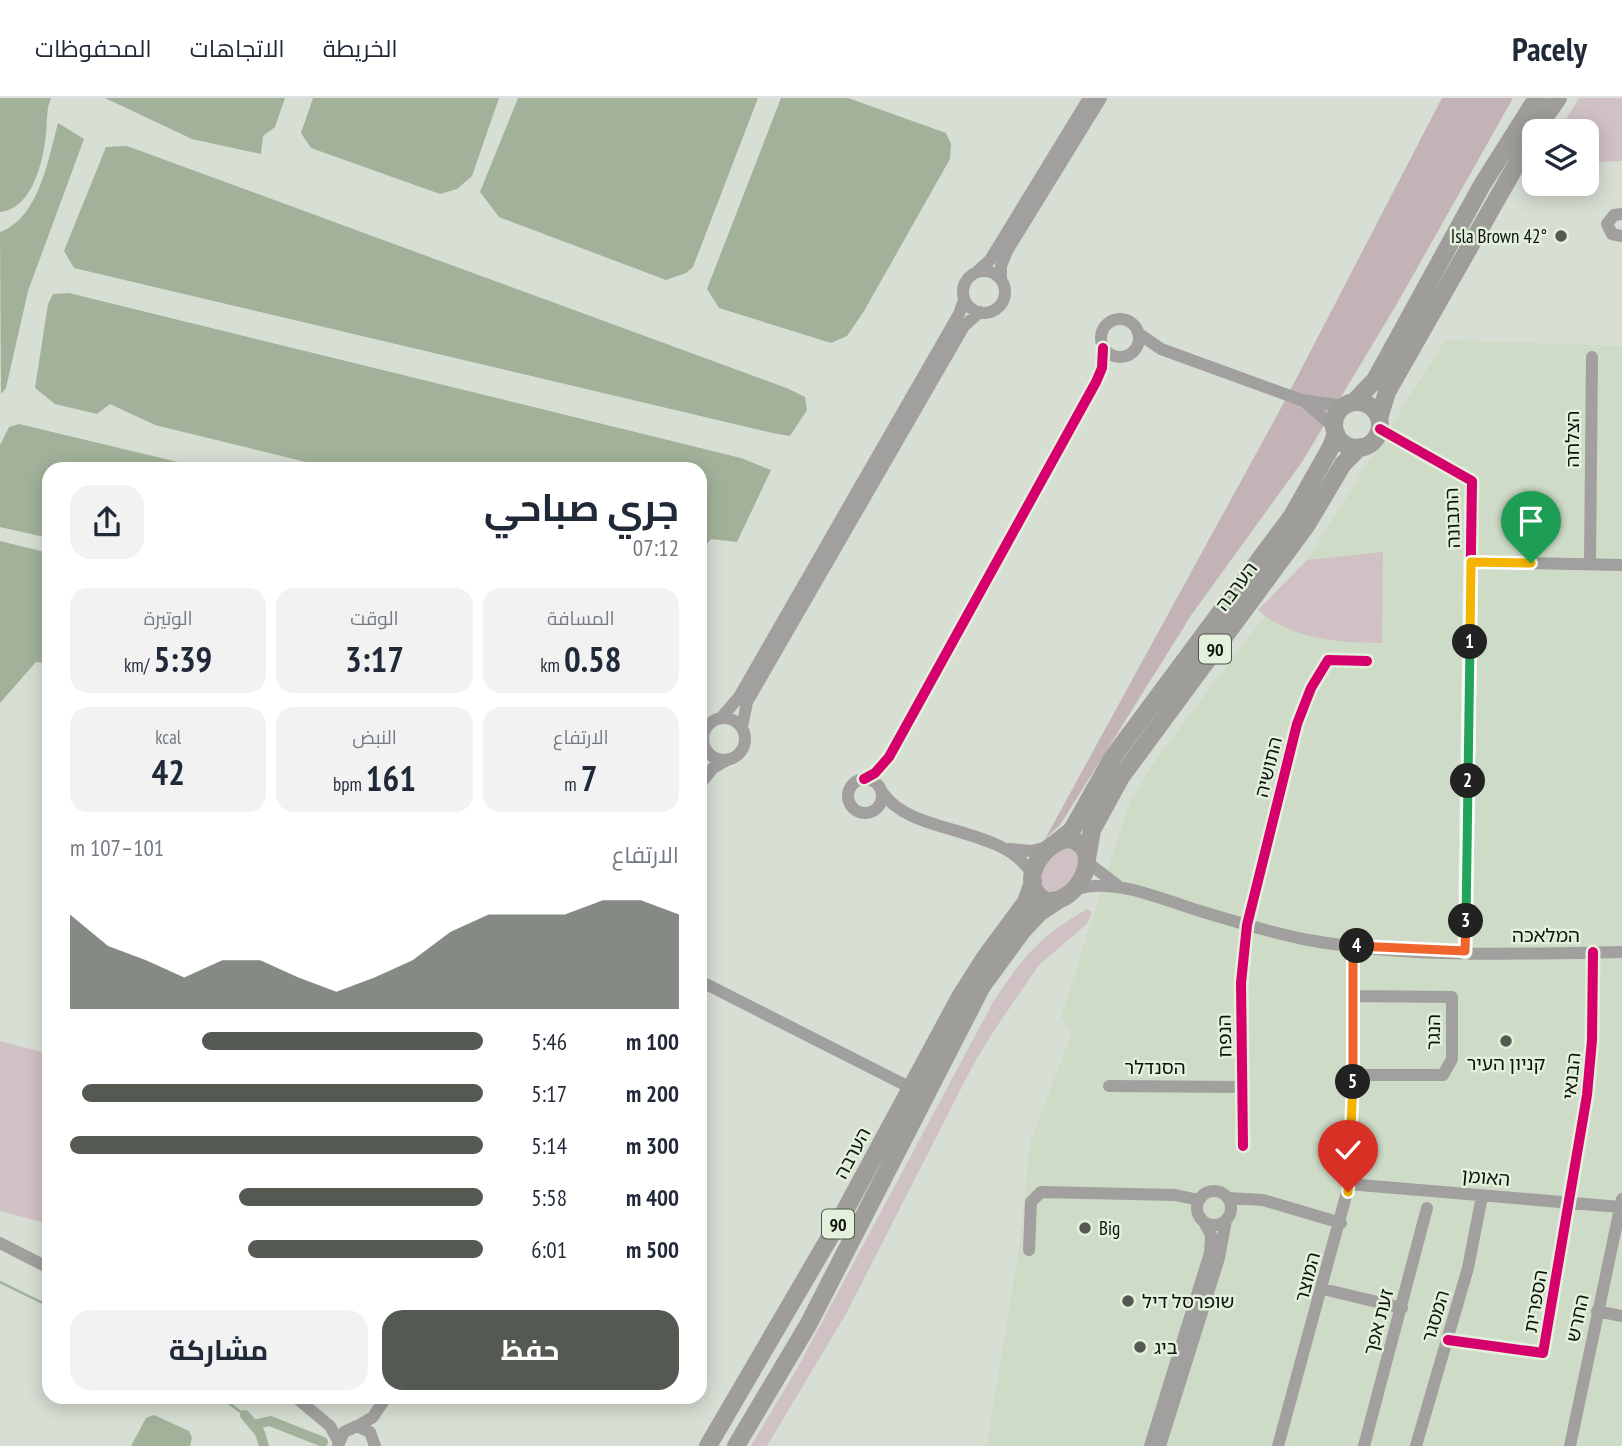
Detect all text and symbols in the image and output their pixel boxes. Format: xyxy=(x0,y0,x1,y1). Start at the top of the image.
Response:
text: Pacely xyxy=(1512,27,1587,70)
text: المحفوظات xyxy=(35,33,152,64)
text: الاتجاهات xyxy=(190,33,285,64)
text: الخريطة xyxy=(323,33,398,64)
map controls xyxy=(1522,119,1599,196)
button: layers xyxy=(1522,119,1599,196)
place label: Isla Brown 42° xyxy=(1451,224,1547,248)
marker: Isla Brown 42° xyxy=(1553,228,1569,244)
street label: הצלחה xyxy=(1560,411,1584,467)
text: جري صباحي xyxy=(484,482,679,531)
button: share xyxy=(70,485,144,559)
street label: התבונה xyxy=(1439,487,1465,549)
pin xyxy=(1501,491,1561,563)
icon: arrive xyxy=(1512,502,1550,540)
text: 07:12 xyxy=(633,533,679,562)
street label: הערבה xyxy=(1210,557,1262,615)
text: الوتيرة xyxy=(144,606,193,630)
text: الوقت xyxy=(350,606,399,630)
text: المسافة xyxy=(547,606,615,630)
pin: 1 xyxy=(1452,624,1488,660)
text: 1 xyxy=(1465,629,1474,653)
road number: 90 xyxy=(1199,634,1231,664)
text: 5:39 xyxy=(153,636,212,682)
text: 3:17 xyxy=(345,636,404,682)
text: 0.58 xyxy=(564,636,622,682)
text: /km xyxy=(124,653,153,677)
text: km xyxy=(540,653,564,677)
text: kcal xyxy=(155,725,181,749)
text: النبض xyxy=(352,725,397,749)
text: الارتفاع xyxy=(553,725,609,749)
street label: התושיה xyxy=(1249,734,1287,800)
text: 42 xyxy=(151,749,185,795)
text: 161 xyxy=(366,755,416,801)
text: 7 xyxy=(581,755,597,801)
pin: 2 xyxy=(1450,764,1486,798)
text: 2 xyxy=(1463,768,1472,792)
text: bpm xyxy=(333,772,366,796)
text: m xyxy=(564,772,581,796)
text: 101–107 m xyxy=(70,833,164,862)
text: الارتفاع xyxy=(612,840,679,869)
pin: 3 xyxy=(1448,904,1484,938)
text: 3 xyxy=(1461,908,1470,932)
street label: המלאכה xyxy=(1512,923,1580,947)
pin: 4 xyxy=(1340,928,1374,964)
text: 4 xyxy=(1352,933,1361,957)
street label: הנפח xyxy=(1212,1014,1236,1058)
street label: הנגר xyxy=(1421,1014,1445,1050)
text: 5:46 xyxy=(531,1027,567,1056)
text: 100 m xyxy=(626,1027,679,1056)
marker: קניון העיר xyxy=(1498,1033,1514,1049)
place label: קניון העיר xyxy=(1467,1051,1545,1075)
street label: הבנאי xyxy=(1557,1051,1585,1101)
street label: הסנדלר xyxy=(1124,1055,1186,1079)
pin: 5 xyxy=(1336,1065,1370,1100)
text: 5 xyxy=(1348,1069,1357,1093)
text: 5:17 xyxy=(531,1079,567,1108)
text: 200 m xyxy=(626,1079,679,1108)
pin xyxy=(1318,1120,1378,1192)
street label: הערבה xyxy=(828,1123,876,1183)
text: 5:14 xyxy=(531,1131,567,1160)
text: 300 m xyxy=(626,1131,679,1160)
icon: check xyxy=(1329,1131,1367,1169)
street label: האומן xyxy=(1461,1163,1511,1191)
text: 5:58 xyxy=(531,1183,567,1212)
text: 400 m xyxy=(626,1183,679,1212)
road number: 90 xyxy=(822,1210,854,1238)
place label: Big xyxy=(1099,1216,1120,1240)
marker: Big xyxy=(1077,1220,1093,1236)
text: 6:01 xyxy=(531,1235,567,1264)
text: 500 m xyxy=(626,1235,679,1264)
street label: המוצר xyxy=(1289,1249,1325,1305)
street label: הספרית xyxy=(1518,1268,1552,1334)
street label: זעת אפך xyxy=(1358,1286,1398,1358)
street label: המסגר xyxy=(1416,1287,1454,1345)
place label: שופרסל דיל xyxy=(1142,1289,1234,1313)
street label: החרש xyxy=(1560,1292,1594,1344)
marker: שופרסל דיל xyxy=(1120,1293,1136,1309)
button: مشاركة xyxy=(70,1310,368,1390)
button: حفظ xyxy=(382,1310,679,1390)
place label: ביג xyxy=(1154,1335,1178,1359)
marker: ביג xyxy=(1132,1339,1148,1355)

